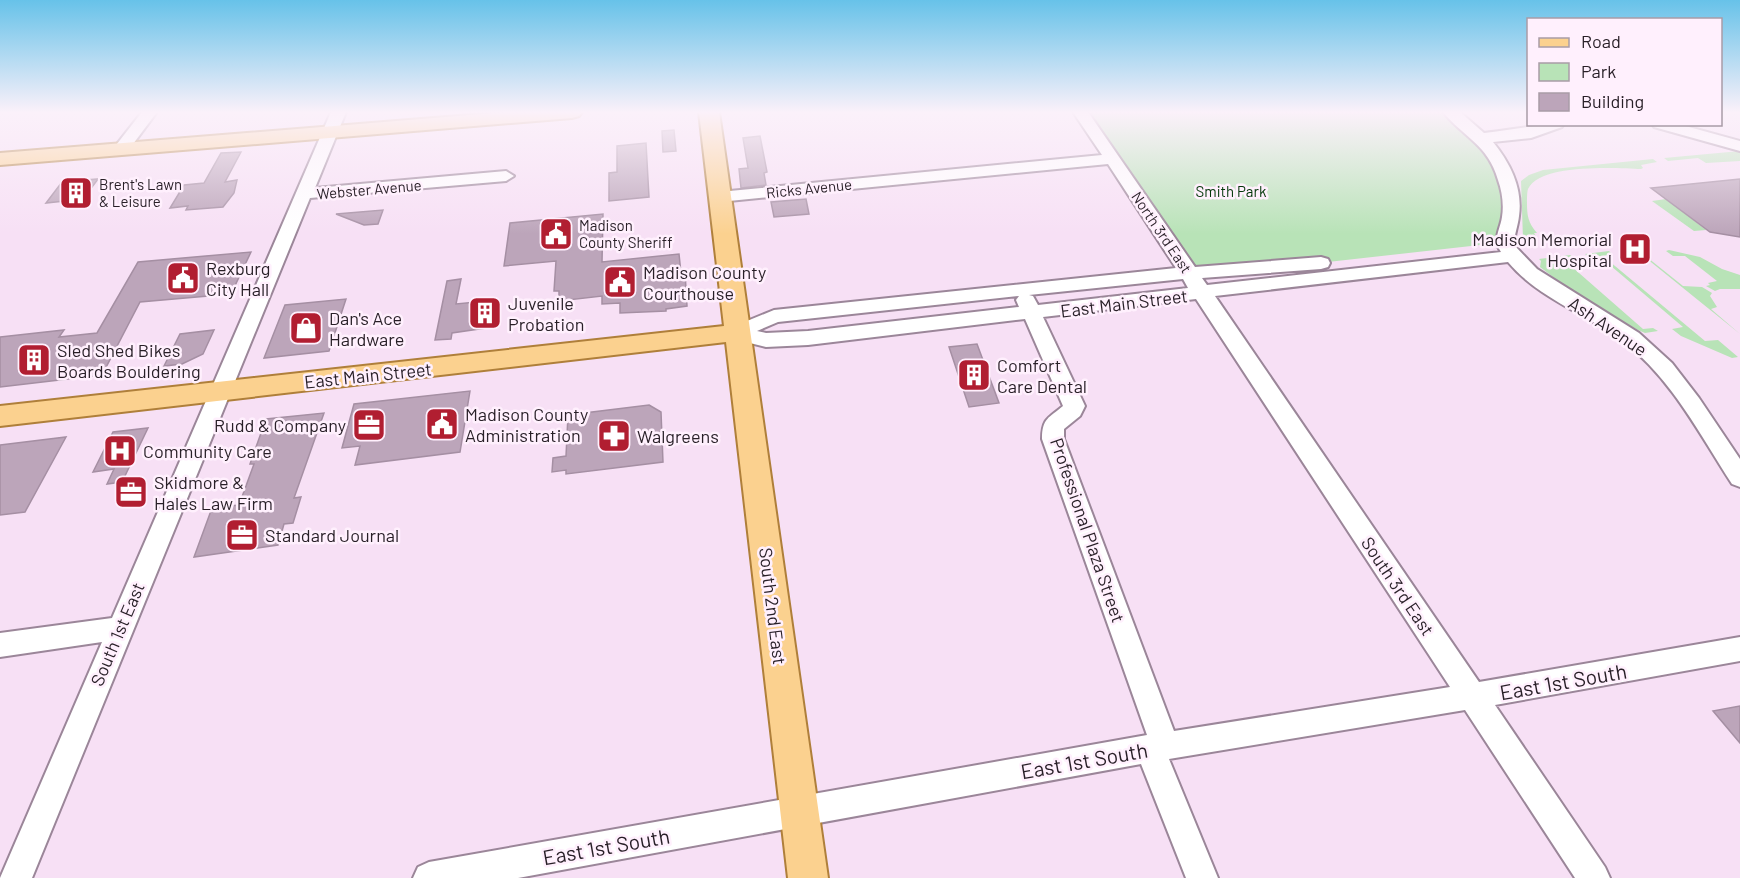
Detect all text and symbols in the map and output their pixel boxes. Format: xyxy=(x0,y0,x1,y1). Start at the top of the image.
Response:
legend xyxy=(1527,18,1722,126)
text: Road xyxy=(1581,30,1621,52)
text: Park xyxy=(1581,60,1616,82)
text: Building xyxy=(1581,90,1644,112)
building icon: Brent's Lawn & Leisure xyxy=(58,175,94,211)
place label: Brent's Lawn & Leisure xyxy=(99,175,182,210)
street label: Webster Avenue xyxy=(316,175,422,203)
street label: Ricks Avenue xyxy=(765,175,853,201)
park label: Smith Park xyxy=(1195,182,1267,200)
street label: North 3rd East xyxy=(1128,188,1196,276)
public building icon: Madison County Sheriff xyxy=(538,216,574,252)
place label: Madison County Sheriff xyxy=(579,216,672,251)
place label: Madison Memorial Hospital xyxy=(1472,228,1612,271)
hospital icon: Madison Memorial Hospital xyxy=(1617,231,1653,267)
place label: Rexburg City Hall xyxy=(206,257,270,300)
public building icon: Rexburg City Hall xyxy=(165,260,201,296)
place label: Madison County Courthouse xyxy=(643,261,766,304)
public building icon: Madison County Courthouse xyxy=(602,264,638,300)
street label: East Main Street xyxy=(1059,284,1189,322)
place label: Juvenile Probation xyxy=(508,292,585,335)
street label: Ash Avenue xyxy=(1565,292,1651,360)
building icon: Juvenile Probation xyxy=(467,295,503,331)
place label: Dan's Ace Hardware xyxy=(329,307,404,350)
shop icon: Dan's Ace Hardware xyxy=(288,310,324,346)
place label: Sled Shed Bikes Boards Bouldering xyxy=(57,339,201,382)
building icon: Sled Shed Bikes Boards Bouldering xyxy=(16,342,52,378)
place label: Comfort Care Dental xyxy=(997,354,1087,397)
street label: East Main Street xyxy=(303,357,433,393)
building icon: Comfort Care Dental xyxy=(956,357,992,393)
place label: Madison County Administration xyxy=(465,403,588,446)
public building icon: Madison County Administration xyxy=(424,406,460,442)
office icon: Rudd & Company xyxy=(351,407,387,443)
place label: Rudd & Company xyxy=(214,414,346,436)
pharmacy icon: Walgreens xyxy=(596,418,632,454)
place label: Walgreens xyxy=(637,425,719,447)
hospital icon: Community Care xyxy=(102,433,138,469)
street label: Professional Plaza Street xyxy=(1046,435,1130,625)
place label: Community Care xyxy=(143,440,272,462)
place label: Skidmore & Hales Law Firm xyxy=(154,471,273,514)
office icon: Skidmore & Hales Law Firm xyxy=(113,474,149,510)
office icon: Standard Journal xyxy=(224,517,260,553)
place label: Standard Journal xyxy=(265,524,399,546)
street label: South 3rd East xyxy=(1357,532,1439,640)
street label: South 2nd East xyxy=(755,546,791,666)
street label: South 1st East xyxy=(85,579,149,689)
street label: East 1st South xyxy=(1498,658,1628,704)
street label: East 1st South xyxy=(1019,737,1149,783)
street label: East 1st South xyxy=(541,823,671,869)

